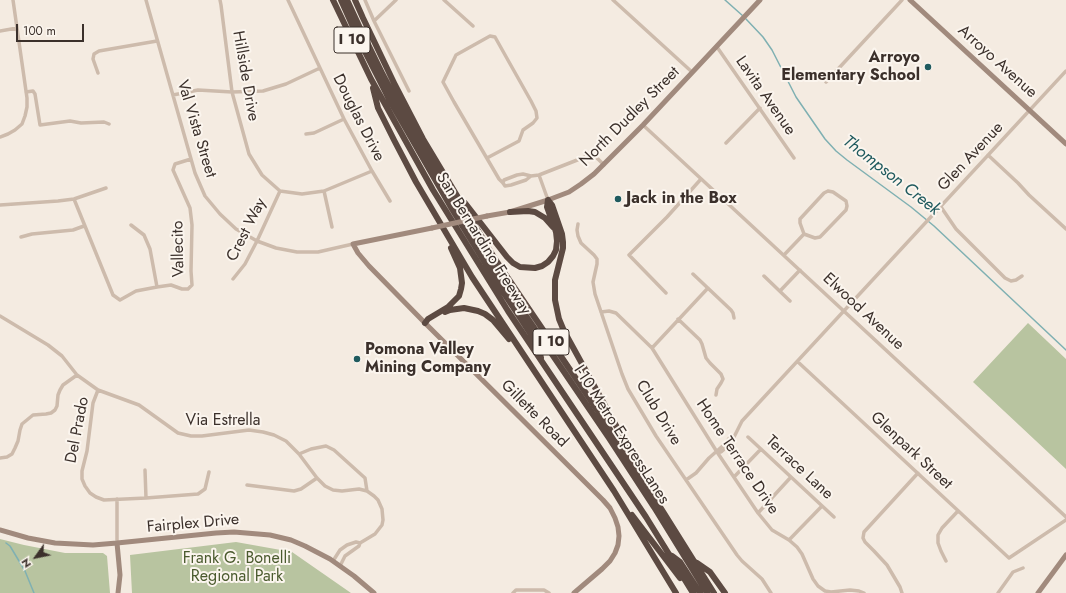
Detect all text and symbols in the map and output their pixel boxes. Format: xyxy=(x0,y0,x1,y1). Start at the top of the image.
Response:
scale bar xyxy=(18,16,86,42)
street label: Arroyo Avenue xyxy=(953,21,1041,103)
text: 100 m xyxy=(23,22,56,40)
road number: I 10 xyxy=(334,27,370,53)
street label: Hillside Drive xyxy=(228,29,262,123)
place label: Arroyo Elementary School xyxy=(781,48,920,86)
street label: Lavita Avenue xyxy=(731,53,799,139)
marker: Arroyo Elementary School xyxy=(923,62,933,72)
street label: North Dudley Street xyxy=(576,63,684,171)
street label: Douglas Drive xyxy=(328,71,388,165)
street label: Val Vista Street xyxy=(172,78,220,180)
street label: Glen Avenue xyxy=(934,119,1008,195)
water label: Thompson Creek xyxy=(838,132,944,220)
street label: San Bernardino Freeway xyxy=(431,169,535,319)
place label: Jack in the Box xyxy=(626,189,737,209)
marker: Jack in the Box xyxy=(613,194,623,204)
street label: Crest Way xyxy=(223,195,271,265)
street label: Vallecito xyxy=(169,221,189,277)
street label: Elwood Avenue xyxy=(818,269,908,355)
road number: I 10 xyxy=(533,329,569,355)
place label: Pomona Valley Mining Company xyxy=(365,340,491,378)
marker: Pomona Valley Mining Company xyxy=(352,354,362,364)
street label: I-10 Metro ExpressLanes xyxy=(569,362,673,508)
street label: Gillette Road xyxy=(496,376,572,452)
street label: Club Drive xyxy=(631,377,685,449)
street label: Del Prado xyxy=(62,395,94,465)
street label: Home Terrace Drive xyxy=(691,396,783,518)
street label: Glenpark Street xyxy=(866,408,956,494)
street label: Via Estrella xyxy=(186,411,260,431)
street label: Terrace Lane xyxy=(761,432,837,504)
street label: Fairplex Drive xyxy=(146,510,240,538)
north arrow xyxy=(16,537,56,577)
park label: Frank G. Bonelli Regional Park xyxy=(183,549,291,587)
text: N xyxy=(17,556,35,572)

